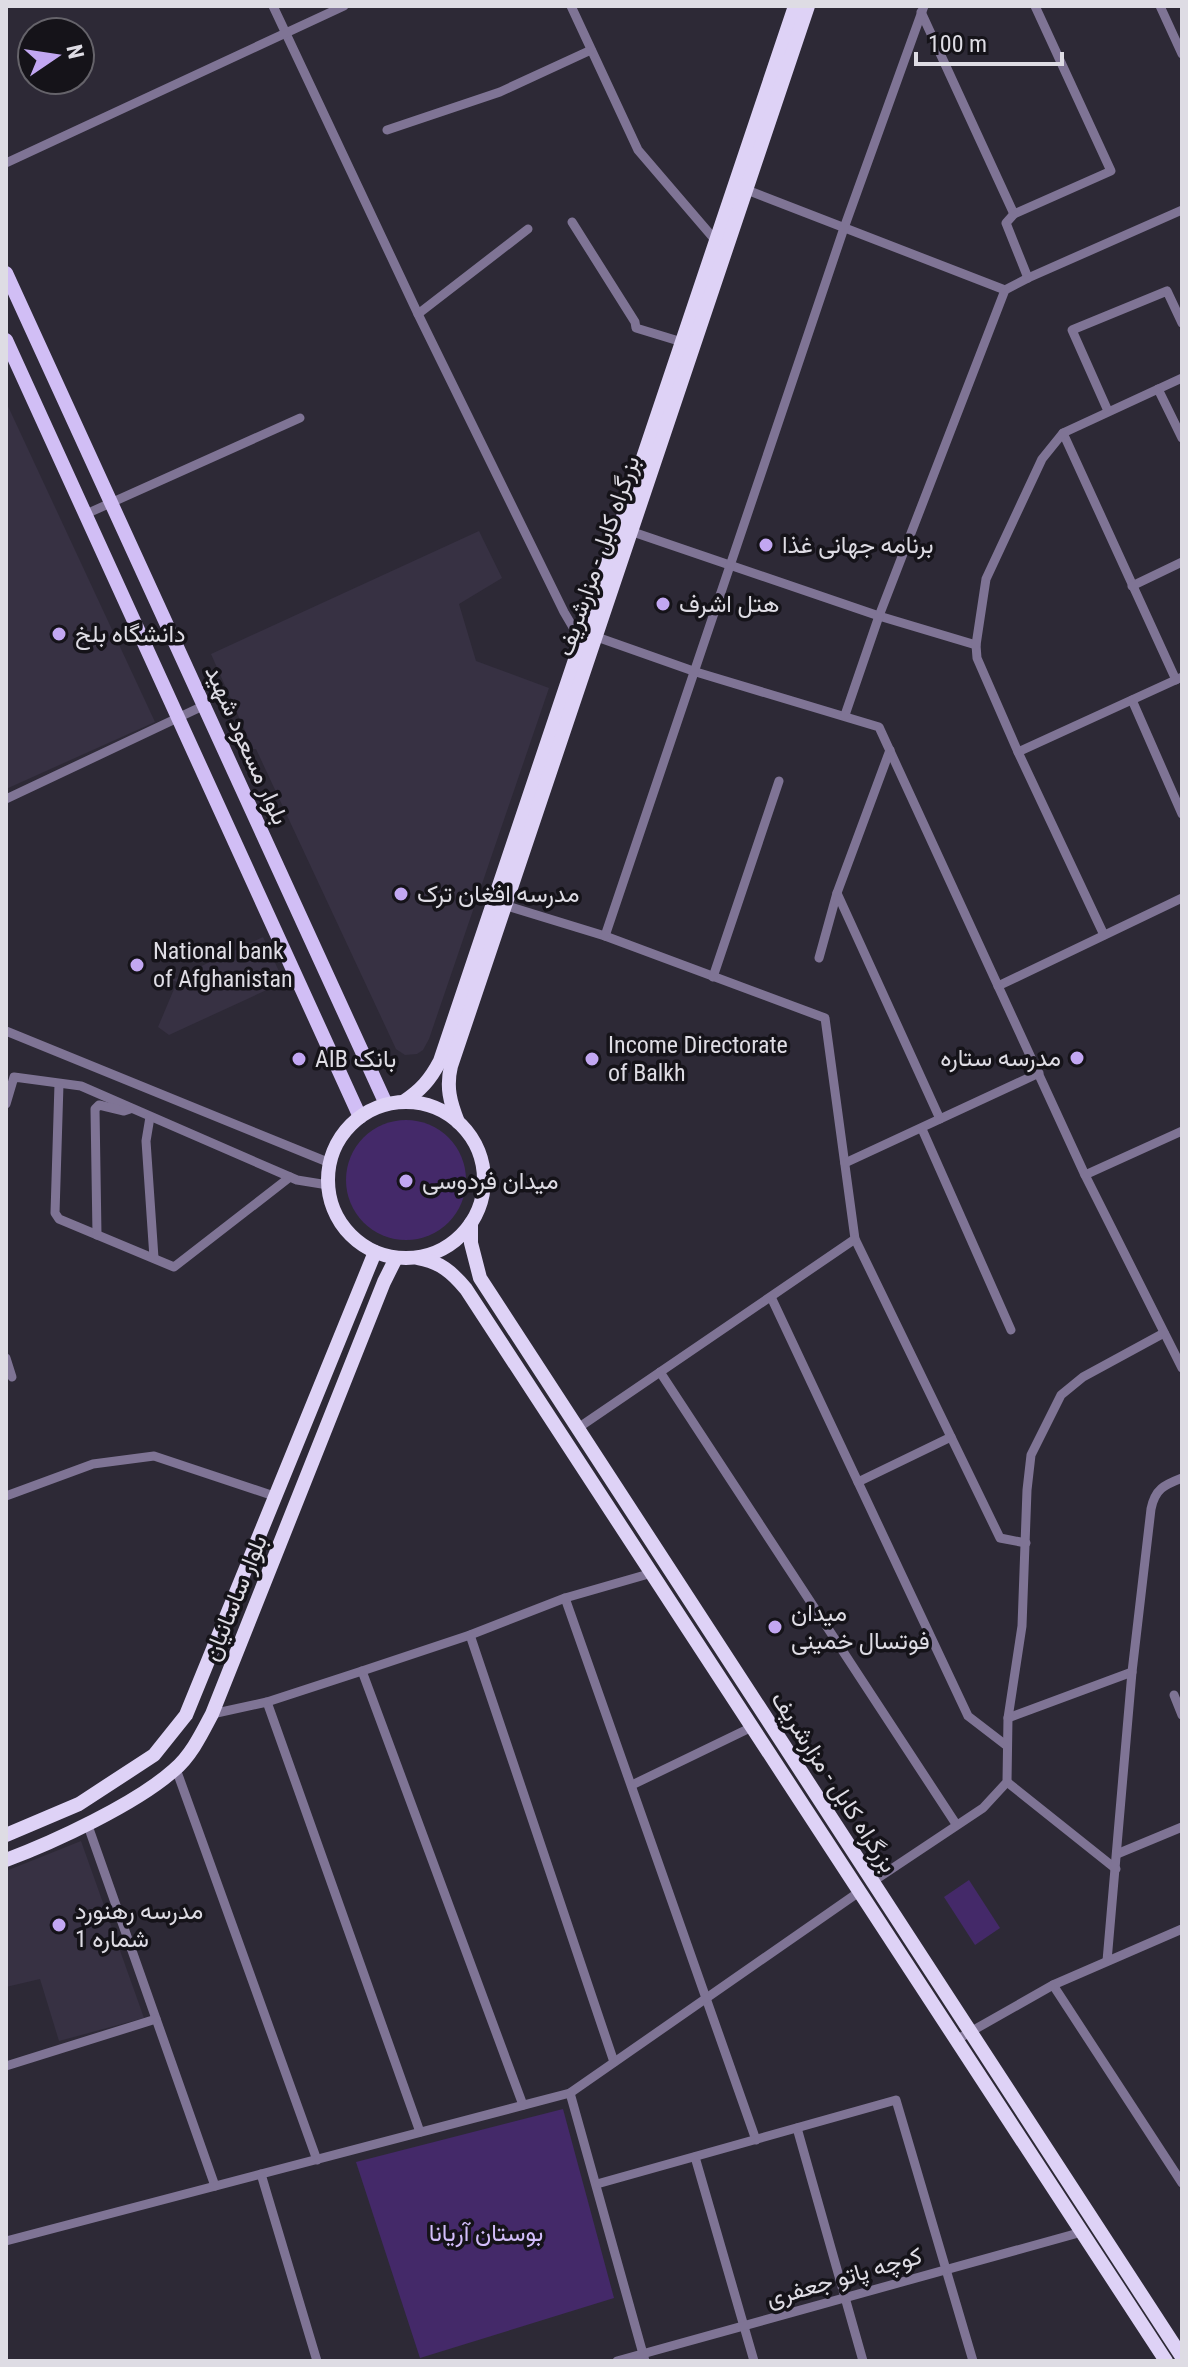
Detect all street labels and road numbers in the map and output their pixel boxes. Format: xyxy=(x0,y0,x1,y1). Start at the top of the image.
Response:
street label: بزرگراه کابل - مزارشریف xyxy=(551,452,646,660)
street label: بلوار مسعود شهید xyxy=(198,661,295,829)
street label: بلوار ساسانیان xyxy=(197,1531,274,1665)
street label: بزرگراه کابل - مزارشریف xyxy=(764,1686,903,1878)
street label: کوچه پاتو جعفری xyxy=(763,2241,926,2315)

